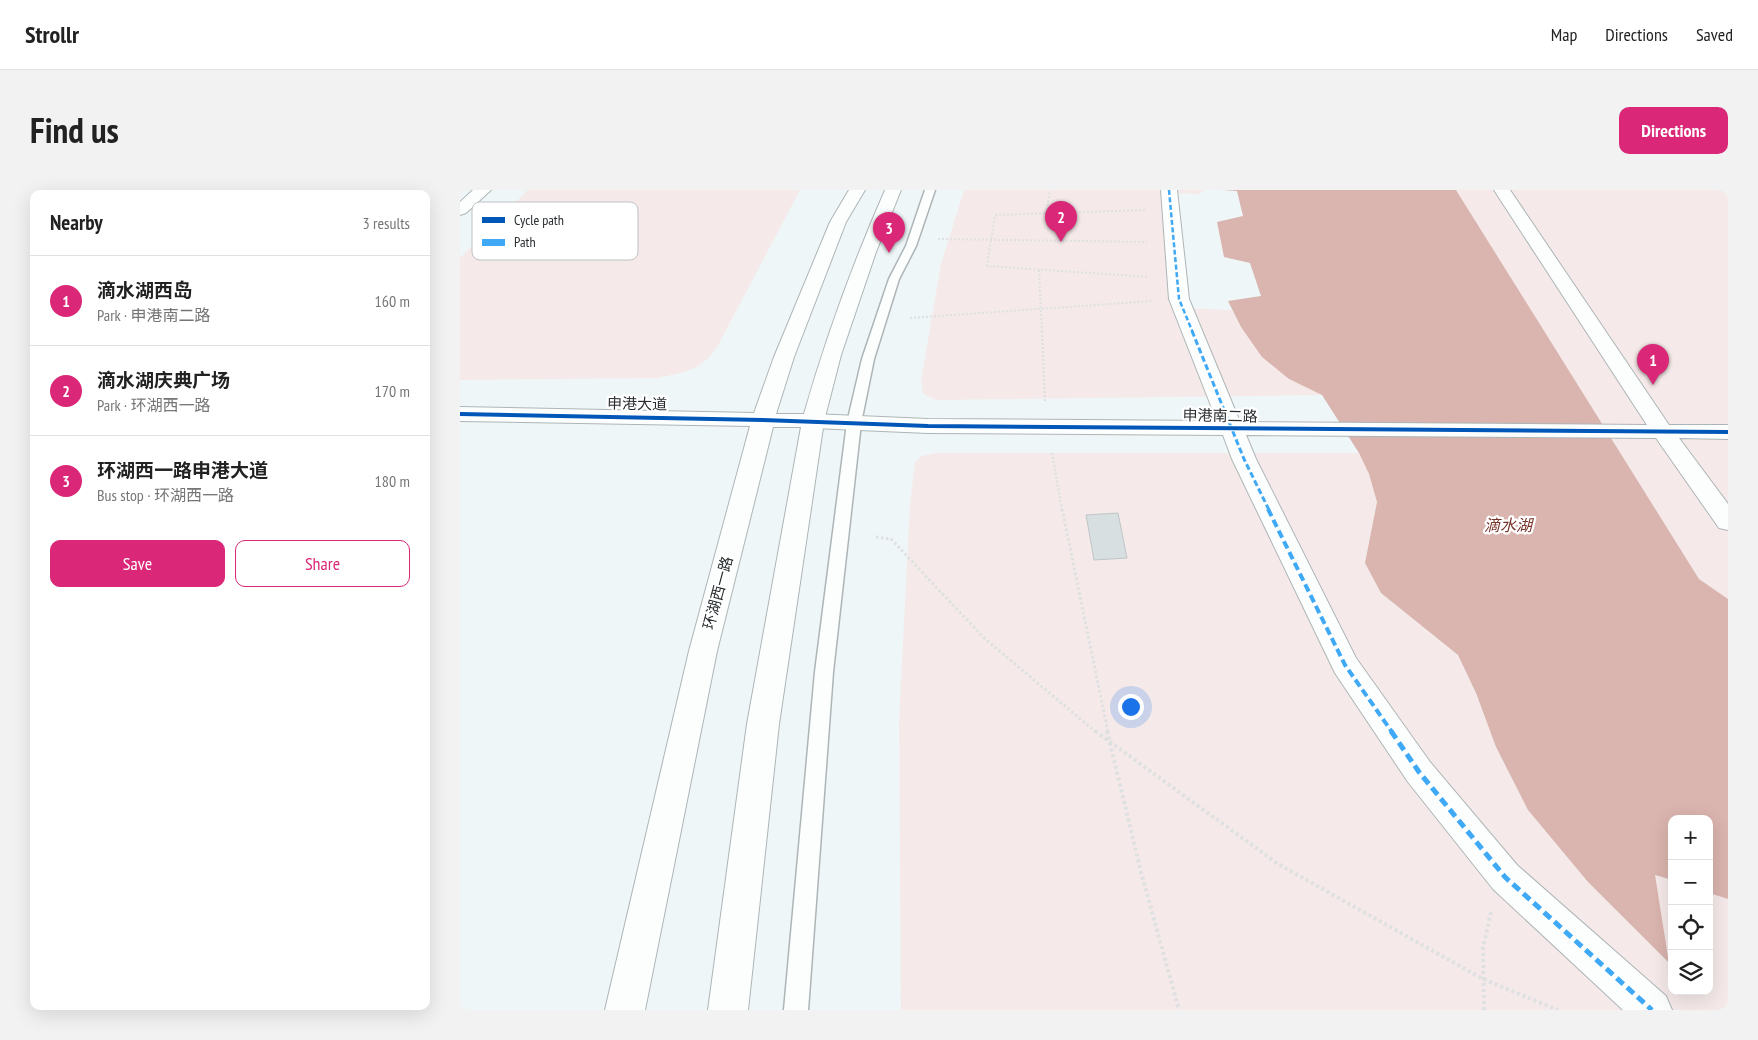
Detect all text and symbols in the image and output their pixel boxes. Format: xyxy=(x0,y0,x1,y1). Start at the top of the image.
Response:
text: Strollr xyxy=(25,19,79,50)
text: Map xyxy=(1551,23,1577,46)
text: Directions xyxy=(1605,23,1668,46)
text: Saved xyxy=(1696,23,1733,46)
text: Find us xyxy=(30,107,119,153)
button: Directions xyxy=(1619,107,1728,154)
pin: 2 xyxy=(1045,201,1077,242)
legend xyxy=(472,202,638,260)
text: Nearby xyxy=(50,209,103,236)
text: Cycle path xyxy=(514,211,564,229)
pin: 3 xyxy=(873,212,905,253)
text: 3 results xyxy=(363,213,410,233)
text: Path xyxy=(514,233,536,251)
text: 滴水湖西岛 xyxy=(97,278,192,302)
text: 1 xyxy=(62,291,70,311)
text: 160 m xyxy=(375,291,410,311)
text: Park · 申港南二路 xyxy=(97,305,211,325)
pin: 1 xyxy=(1637,344,1669,385)
text: 滴水湖庆典广场 xyxy=(97,368,230,392)
text: 2 xyxy=(62,381,70,401)
text: 170 m xyxy=(375,381,410,401)
street label: 申港大道 xyxy=(607,393,667,414)
text: Park · 环湖西一路 xyxy=(97,395,211,415)
street label: 申港南二路 xyxy=(1182,405,1258,426)
text: 环湖西一路申港大道 xyxy=(97,458,268,482)
text: 3 xyxy=(62,471,70,491)
text: 180 m xyxy=(375,471,410,491)
text: Bus stop · 环湖西一路 xyxy=(97,485,234,505)
water label: 滴水湖 xyxy=(1484,515,1535,535)
button: Save xyxy=(50,540,225,587)
button: Share xyxy=(235,540,410,587)
street label: 环湖西一路 xyxy=(699,554,736,632)
your location xyxy=(1118,694,1144,720)
map controls xyxy=(1668,815,1713,995)
button: + xyxy=(1668,815,1713,860)
button: − xyxy=(1668,860,1713,905)
button: locate xyxy=(1668,905,1713,950)
button: layers xyxy=(1668,950,1713,995)

